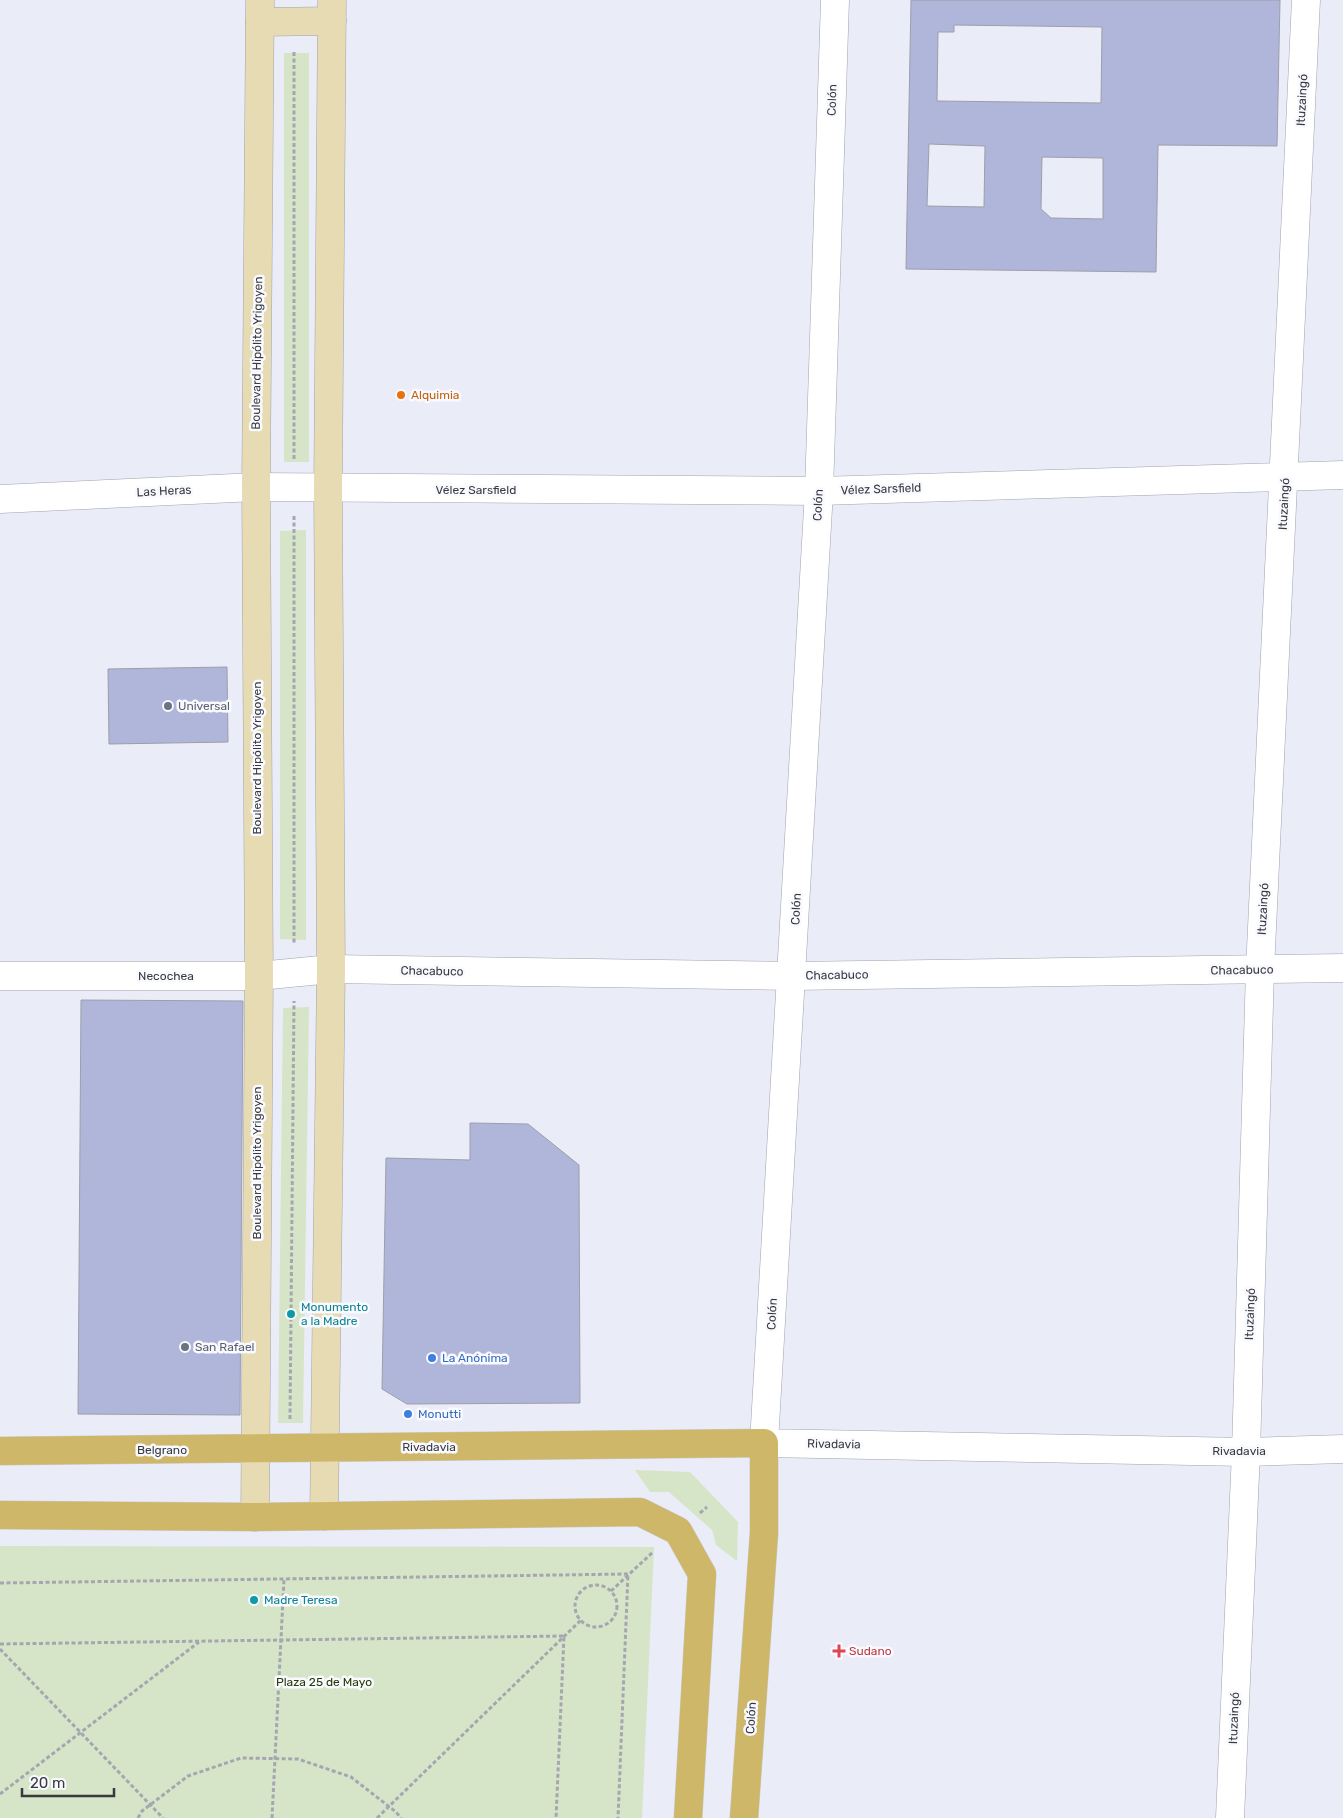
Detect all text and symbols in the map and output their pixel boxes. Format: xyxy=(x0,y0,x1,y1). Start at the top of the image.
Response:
street label: Ituzaingó xyxy=(1294,73,1310,126)
street label: Colón xyxy=(824,84,840,116)
street label: Boulevard Hipólito Yrigoyen xyxy=(249,276,265,430)
place label: Alquimia xyxy=(411,388,459,402)
marker: Alquimia xyxy=(395,389,407,401)
street label: Ituzaingó xyxy=(1276,477,1292,530)
street label: Vélez Sarsfield xyxy=(840,481,922,497)
street label: Las Heras xyxy=(136,483,192,499)
street label: Vélez Sarsfield xyxy=(436,483,516,497)
street label: Colón xyxy=(810,489,826,521)
street label: Boulevard Hipólito Yrigoyen xyxy=(250,681,264,835)
place label: Universal xyxy=(178,699,230,713)
marker: Universal xyxy=(162,700,174,712)
street label: Ituzaingó xyxy=(1255,882,1271,935)
street label: Colón xyxy=(788,893,804,925)
street label: Chacabuco xyxy=(1210,962,1274,978)
street label: Chacabuco xyxy=(400,963,464,979)
street label: Chacabuco xyxy=(805,967,869,983)
street label: Necochea xyxy=(138,969,194,983)
street label: Boulevard Hipólito Yrigoyen xyxy=(250,1086,264,1240)
street label: Ituzaingó xyxy=(1242,1288,1258,1340)
street label: Colón xyxy=(764,1298,780,1330)
place label: Monumento a la Madre xyxy=(301,1300,368,1328)
marker: Monumento a la Madre xyxy=(285,1308,297,1320)
place label: San Rafael xyxy=(195,1340,255,1354)
marker: San Rafael xyxy=(179,1341,191,1353)
place label: La Anónima xyxy=(442,1351,508,1365)
marker: La Anónima xyxy=(426,1352,438,1364)
place label: Monutti xyxy=(418,1407,461,1421)
marker: Monutti xyxy=(402,1408,414,1420)
street label: Rivadavia xyxy=(807,1437,861,1451)
street label: Rivadavia xyxy=(402,1440,456,1454)
street label: Belgrano xyxy=(137,1443,187,1457)
street label: Rivadavia xyxy=(1212,1444,1266,1458)
place label: Madre Teresa xyxy=(264,1593,338,1607)
marker: Madre Teresa xyxy=(248,1594,260,1606)
place label: Sudano xyxy=(849,1644,892,1658)
marker: Sudano xyxy=(833,1645,845,1657)
park label: Plaza 25 de Mayo xyxy=(276,1675,372,1689)
street label: Ituzaingó xyxy=(1226,1692,1242,1744)
street label: Colón xyxy=(743,1702,759,1734)
scale bar xyxy=(22,1766,115,1798)
text: 20 m xyxy=(30,1774,65,1792)

